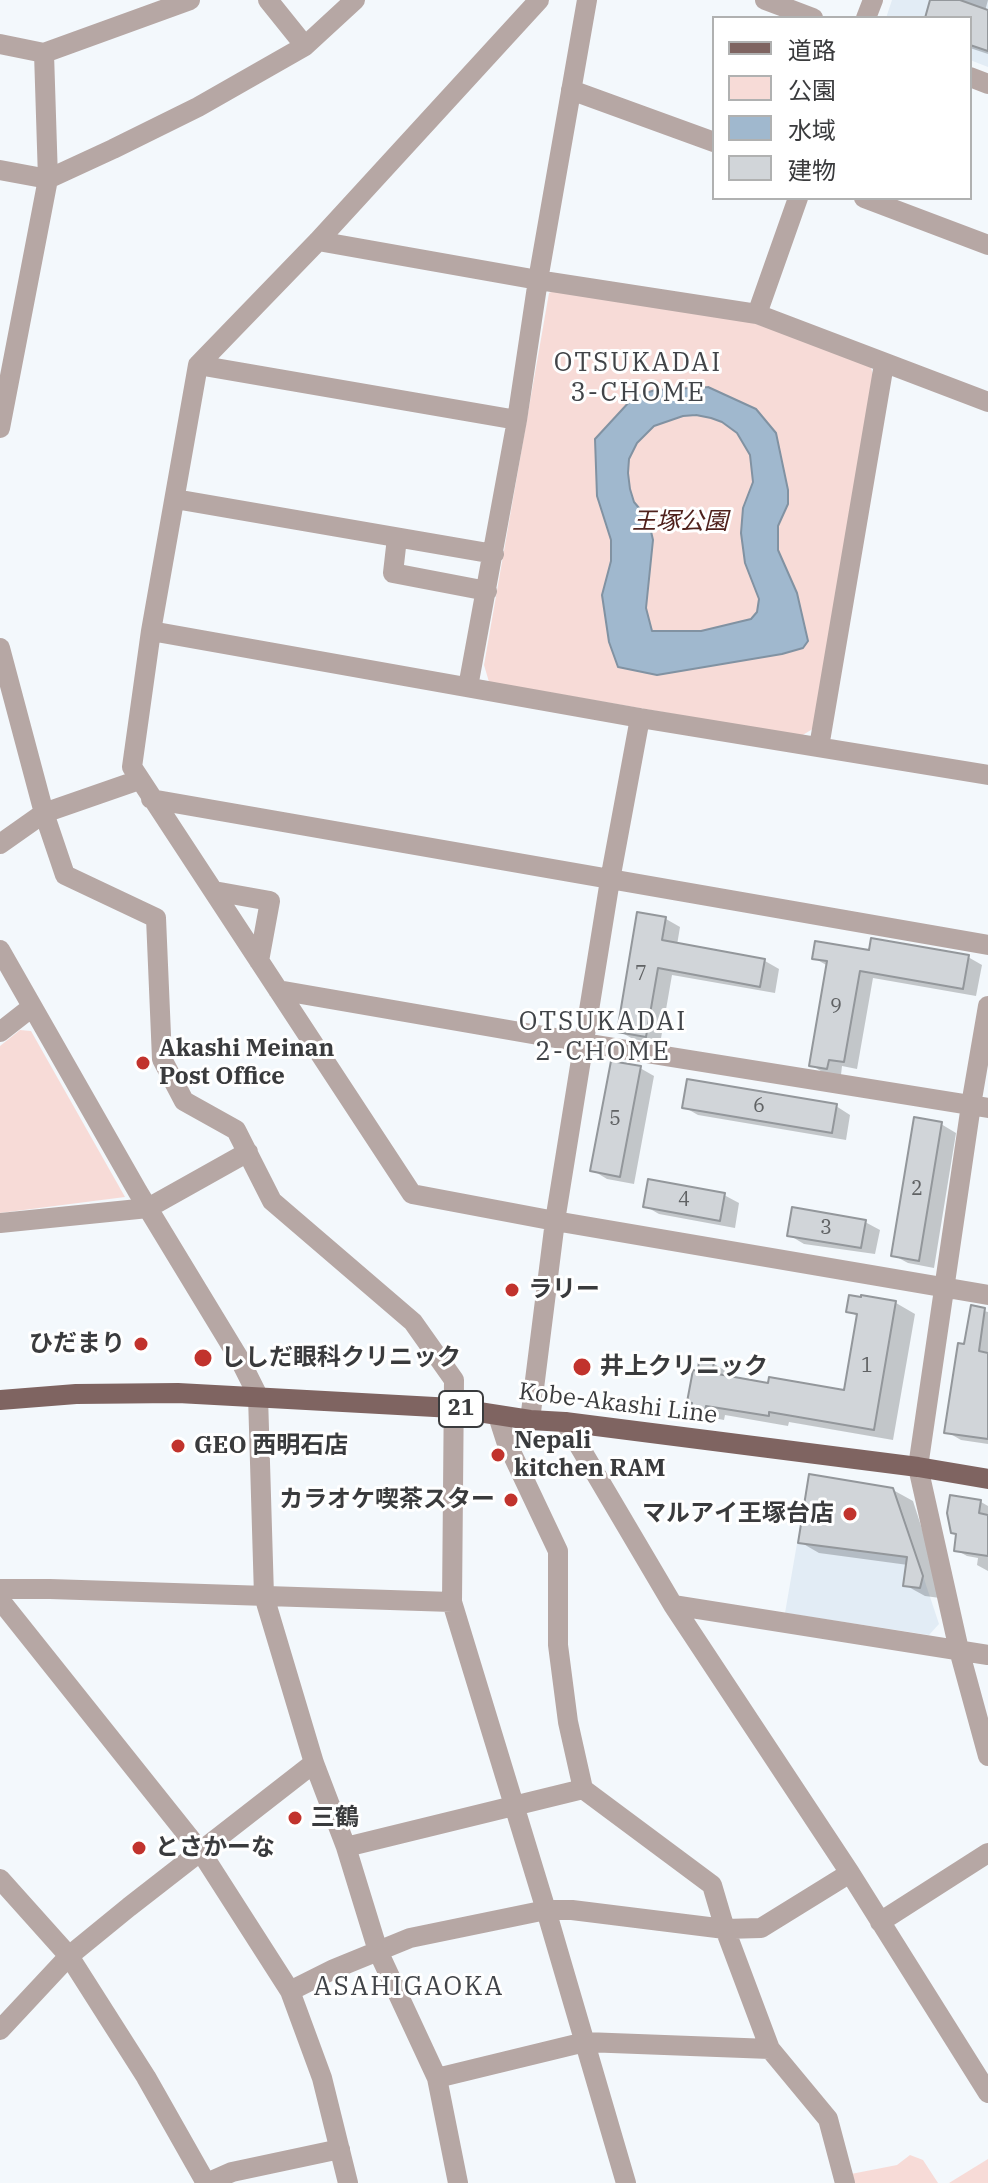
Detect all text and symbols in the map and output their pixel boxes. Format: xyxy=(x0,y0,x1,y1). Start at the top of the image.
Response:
legend xyxy=(712,16,972,200)
text: 道路 xyxy=(788,34,836,66)
text: 公園 xyxy=(788,74,836,106)
text: 水域 xyxy=(788,114,836,146)
text: 建物 xyxy=(788,154,836,186)
district label: OTSUKADAI 3-CHOME xyxy=(554,347,722,408)
park label: 王塚公園 xyxy=(632,508,728,536)
house number: 7 xyxy=(635,962,647,986)
house number: 9 xyxy=(830,995,842,1019)
district label: OTSUKADAI 2-CHOME xyxy=(519,1006,687,1068)
place label: Akashi Meinan Post Office xyxy=(159,1035,334,1091)
marker: Akashi Meinan Post Office xyxy=(134,1054,152,1072)
house number: 6 xyxy=(753,1094,765,1118)
house number: 5 xyxy=(609,1107,621,1131)
house number: 2 xyxy=(911,1177,923,1201)
house number: 4 xyxy=(678,1188,690,1212)
house number: 3 xyxy=(820,1216,832,1240)
place label: ラリー xyxy=(528,1276,600,1304)
marker: ラリー xyxy=(503,1281,521,1299)
place label: ひだまり xyxy=(29,1330,125,1358)
marker: ひだまり xyxy=(132,1335,150,1353)
place label: ししだ眼科クリニック xyxy=(221,1344,461,1372)
marker: ししだ眼科クリニック xyxy=(192,1347,214,1369)
place label: 井上クリニック xyxy=(600,1353,768,1381)
house number: 1 xyxy=(861,1354,873,1378)
marker: 井上クリニック xyxy=(571,1356,593,1378)
street label: Kobe-Akashi Line xyxy=(517,1378,719,1430)
road number: 21 xyxy=(439,1391,483,1427)
place label: Nepali kitchen RAM xyxy=(514,1427,666,1483)
place label: GEO 西明石店 xyxy=(194,1432,348,1460)
marker: GEO 西明石店 xyxy=(169,1437,187,1455)
marker: Nepali kitchen RAM xyxy=(489,1446,507,1464)
place label: カラオケ喫茶スター xyxy=(279,1486,495,1514)
marker: カラオケ喫茶スター xyxy=(502,1491,520,1509)
place label: マルアイ王塚台店 xyxy=(642,1500,834,1528)
marker: マルアイ王塚台店 xyxy=(841,1505,859,1523)
place label: 三鶴 xyxy=(311,1804,359,1832)
marker: 三鶴 xyxy=(286,1809,304,1827)
place label: とさかーな xyxy=(155,1834,275,1862)
marker: とさかーな xyxy=(130,1839,148,1857)
district label: ASAHIGAOKA xyxy=(314,1971,504,2003)

